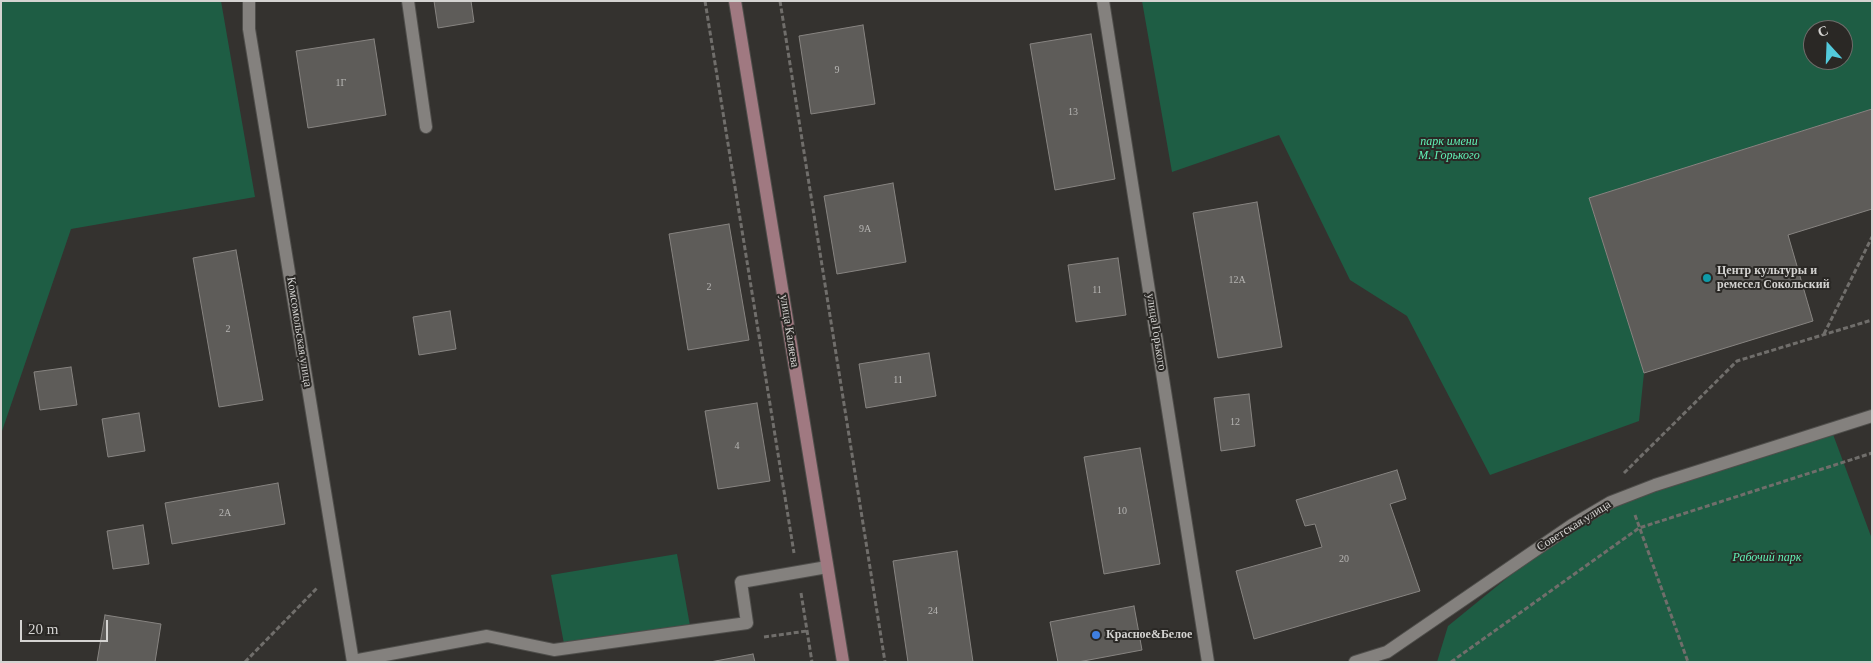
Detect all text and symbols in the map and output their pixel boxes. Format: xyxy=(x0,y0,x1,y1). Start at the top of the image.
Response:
north arrow xyxy=(1803,20,1853,70)
text: С xyxy=(1816,23,1830,40)
house number: 9 xyxy=(834,64,840,76)
house number: 1Г xyxy=(336,77,346,89)
house number: 13 xyxy=(1068,106,1078,118)
park label: парк имени М. Горького xyxy=(1418,135,1480,163)
house number: 9А xyxy=(859,223,871,235)
place label: Центр культуры и ремесел Сокольский xyxy=(1717,264,1830,292)
marker: Центр культуры и ремесел Сокольский xyxy=(1701,272,1713,284)
house number: 12А xyxy=(1228,274,1246,286)
street label: Комсомольская улица xyxy=(283,276,315,388)
house number: 2 xyxy=(706,281,712,293)
house number: 11 xyxy=(1092,284,1102,296)
street label: улица Горького xyxy=(1143,292,1169,372)
street label: улица Каляева xyxy=(776,294,802,368)
house number: 2 xyxy=(226,323,230,335)
house number: 11 xyxy=(893,374,903,386)
house number: 12 xyxy=(1230,416,1240,428)
house number: 4 xyxy=(734,440,740,452)
street label: Советская улица xyxy=(1534,497,1614,555)
house number: 10 xyxy=(1117,505,1127,517)
house number: 2А xyxy=(219,507,231,519)
park label: Рабочий парк xyxy=(1733,551,1801,565)
house number: 20 xyxy=(1339,553,1349,565)
house number: 24 xyxy=(928,605,938,617)
scale bar xyxy=(22,610,110,642)
text: 20 m xyxy=(28,621,58,637)
place label: Красное&Белое xyxy=(1106,628,1192,642)
marker: Красное&Белое xyxy=(1090,629,1102,641)

